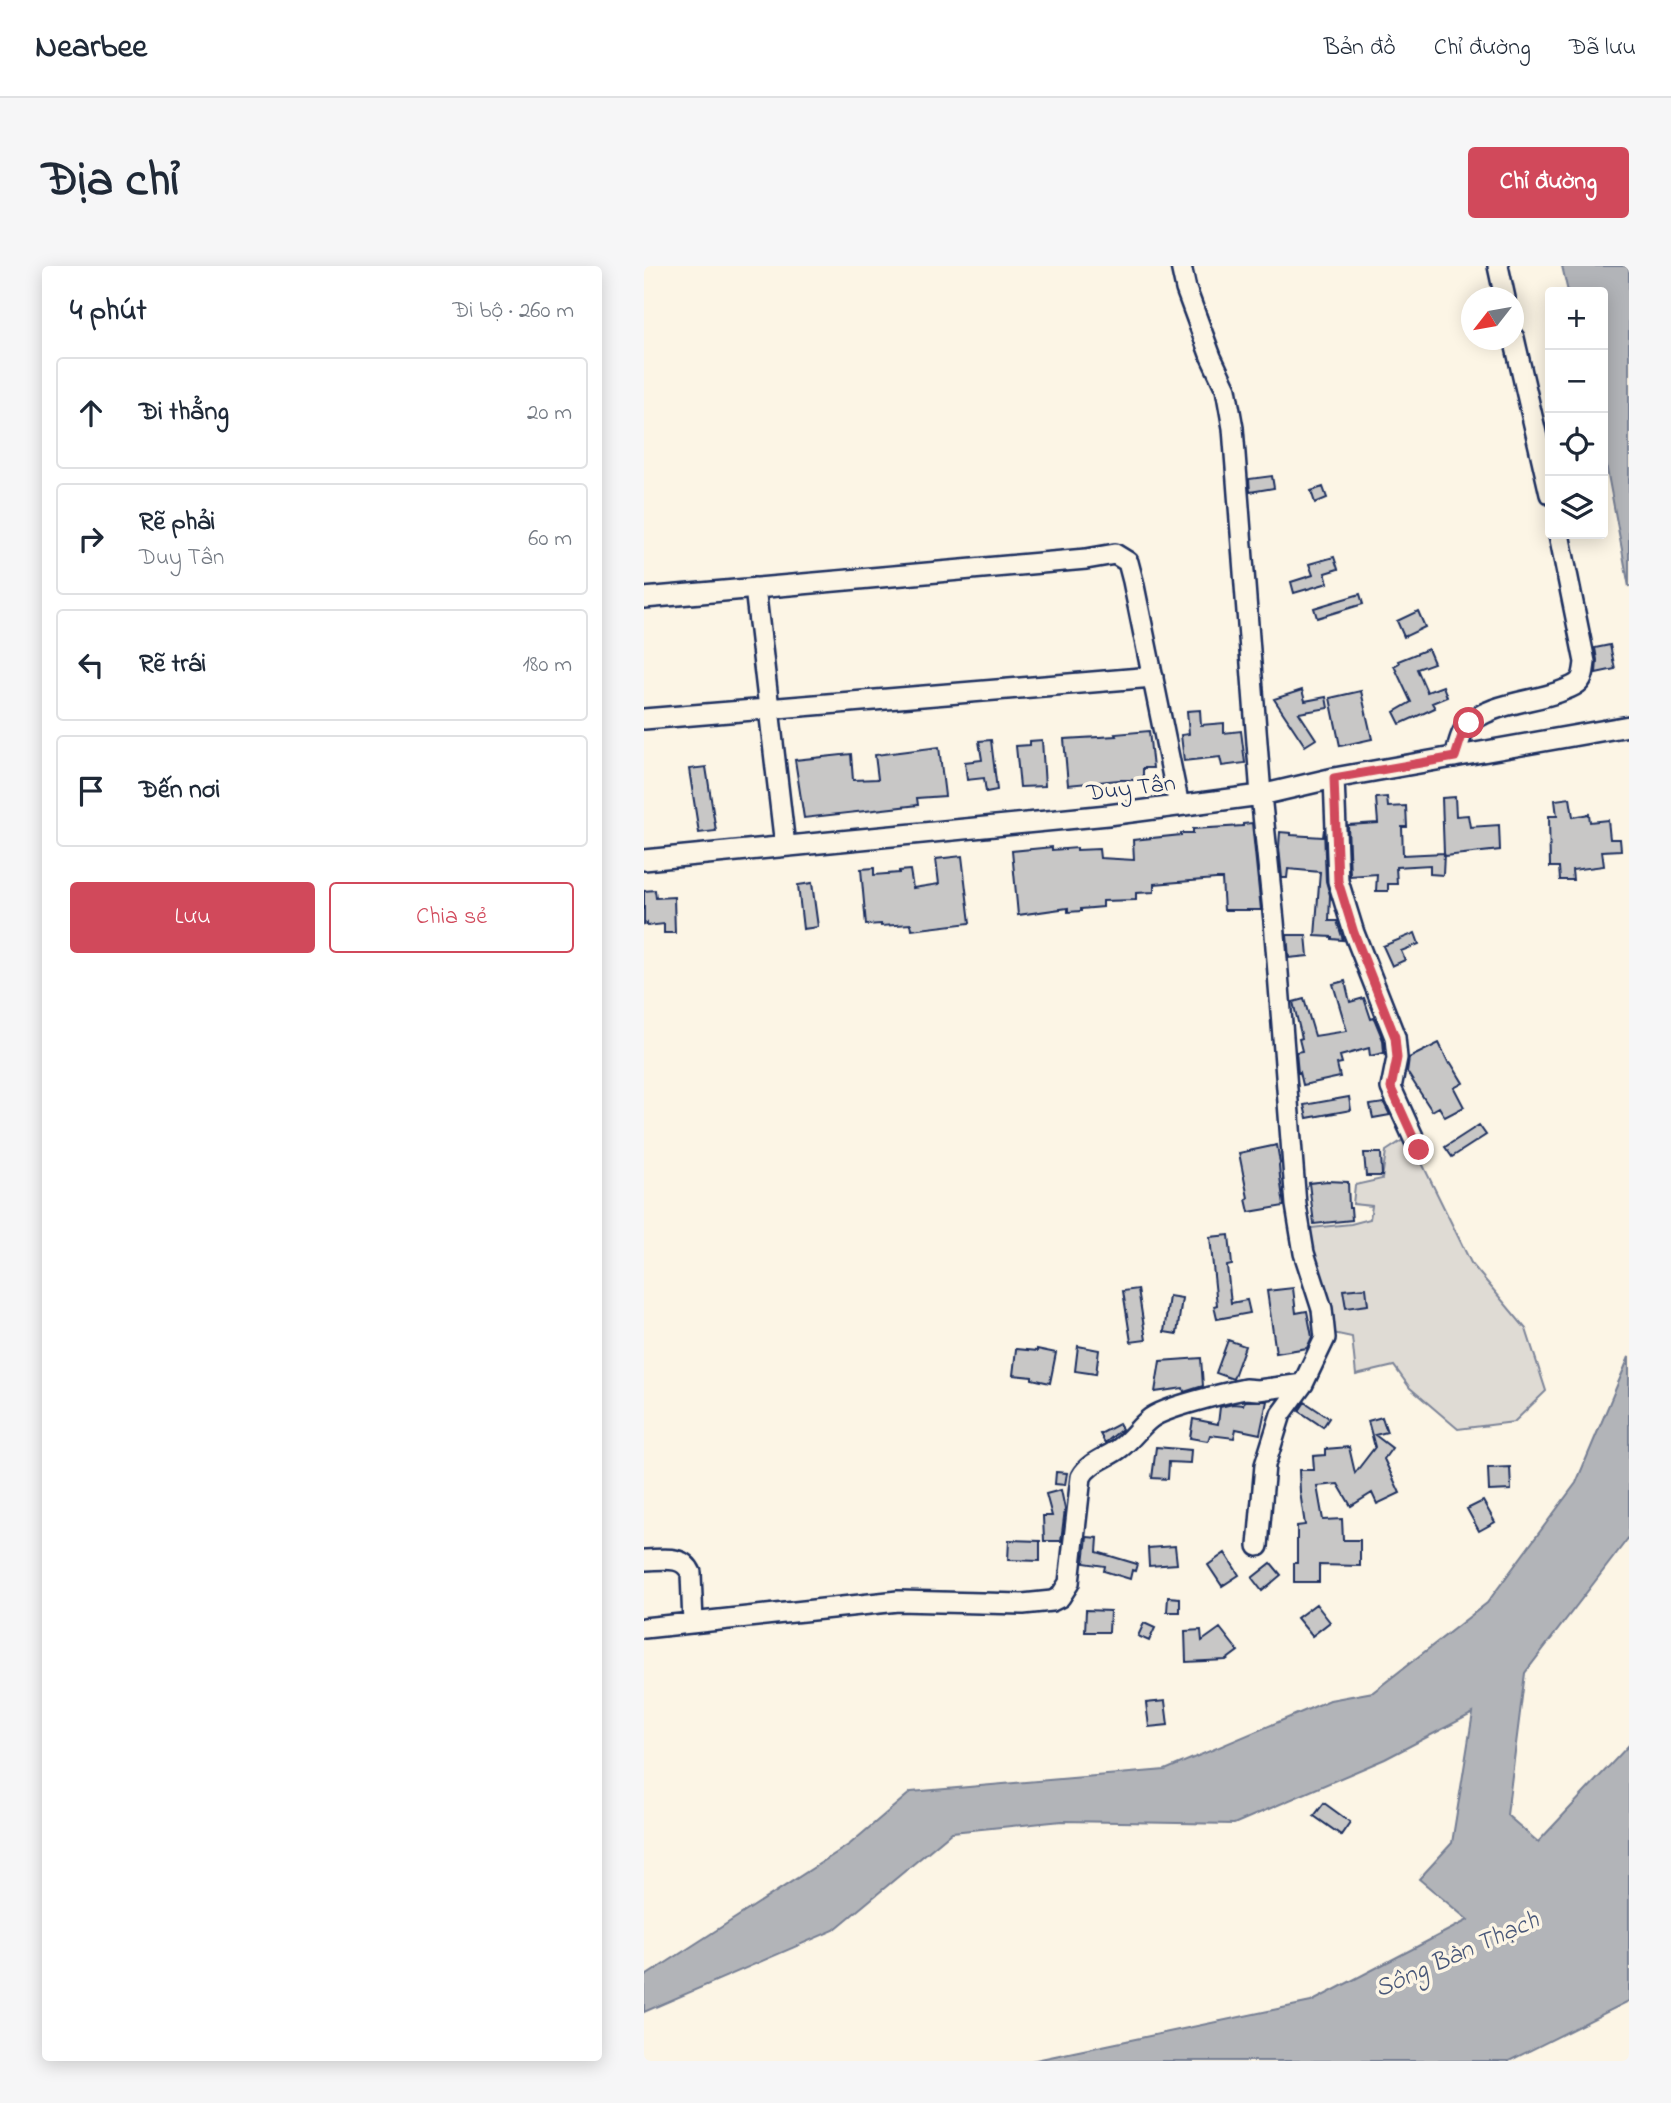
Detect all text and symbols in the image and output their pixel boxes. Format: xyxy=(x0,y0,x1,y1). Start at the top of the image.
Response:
text: Nearbee xyxy=(35,24,147,72)
text: Bản đồ xyxy=(1324,31,1396,66)
text: Chỉ đường xyxy=(1434,31,1531,66)
text: Đã lưu xyxy=(1569,31,1636,66)
text: Địa chỉ xyxy=(42,146,179,218)
button: Chỉ đường xyxy=(1468,147,1629,218)
north arrow xyxy=(1461,287,1524,350)
map controls xyxy=(1545,287,1608,539)
button: + xyxy=(1545,287,1608,350)
text: 4 phút xyxy=(70,290,147,334)
text: Đi bộ · 260 m xyxy=(452,295,574,328)
button: − xyxy=(1545,350,1608,413)
icon: ahead xyxy=(72,394,110,432)
text: Đi thẳng xyxy=(139,394,229,432)
text: 20 m xyxy=(527,397,572,430)
button: locate xyxy=(1545,413,1608,476)
button: layers xyxy=(1545,476,1608,539)
text: Rẽ phải xyxy=(139,504,215,542)
icon: right xyxy=(72,520,110,558)
text: 60 m xyxy=(528,523,572,556)
text: Duy Tân xyxy=(139,542,224,575)
icon: left xyxy=(72,646,110,684)
text: Rẽ trái xyxy=(139,646,206,684)
text: 180 m xyxy=(523,649,572,682)
route start xyxy=(1453,707,1484,738)
street label: Duy Tân xyxy=(1084,767,1178,813)
icon: arrive xyxy=(72,772,110,810)
text: Đến nơi xyxy=(139,772,220,810)
button: Lưu xyxy=(70,882,315,953)
button: Chia sẻ xyxy=(329,882,574,953)
route end xyxy=(1403,1134,1434,1165)
water label: Sông Bàn Thạch xyxy=(1369,1902,1546,2009)

